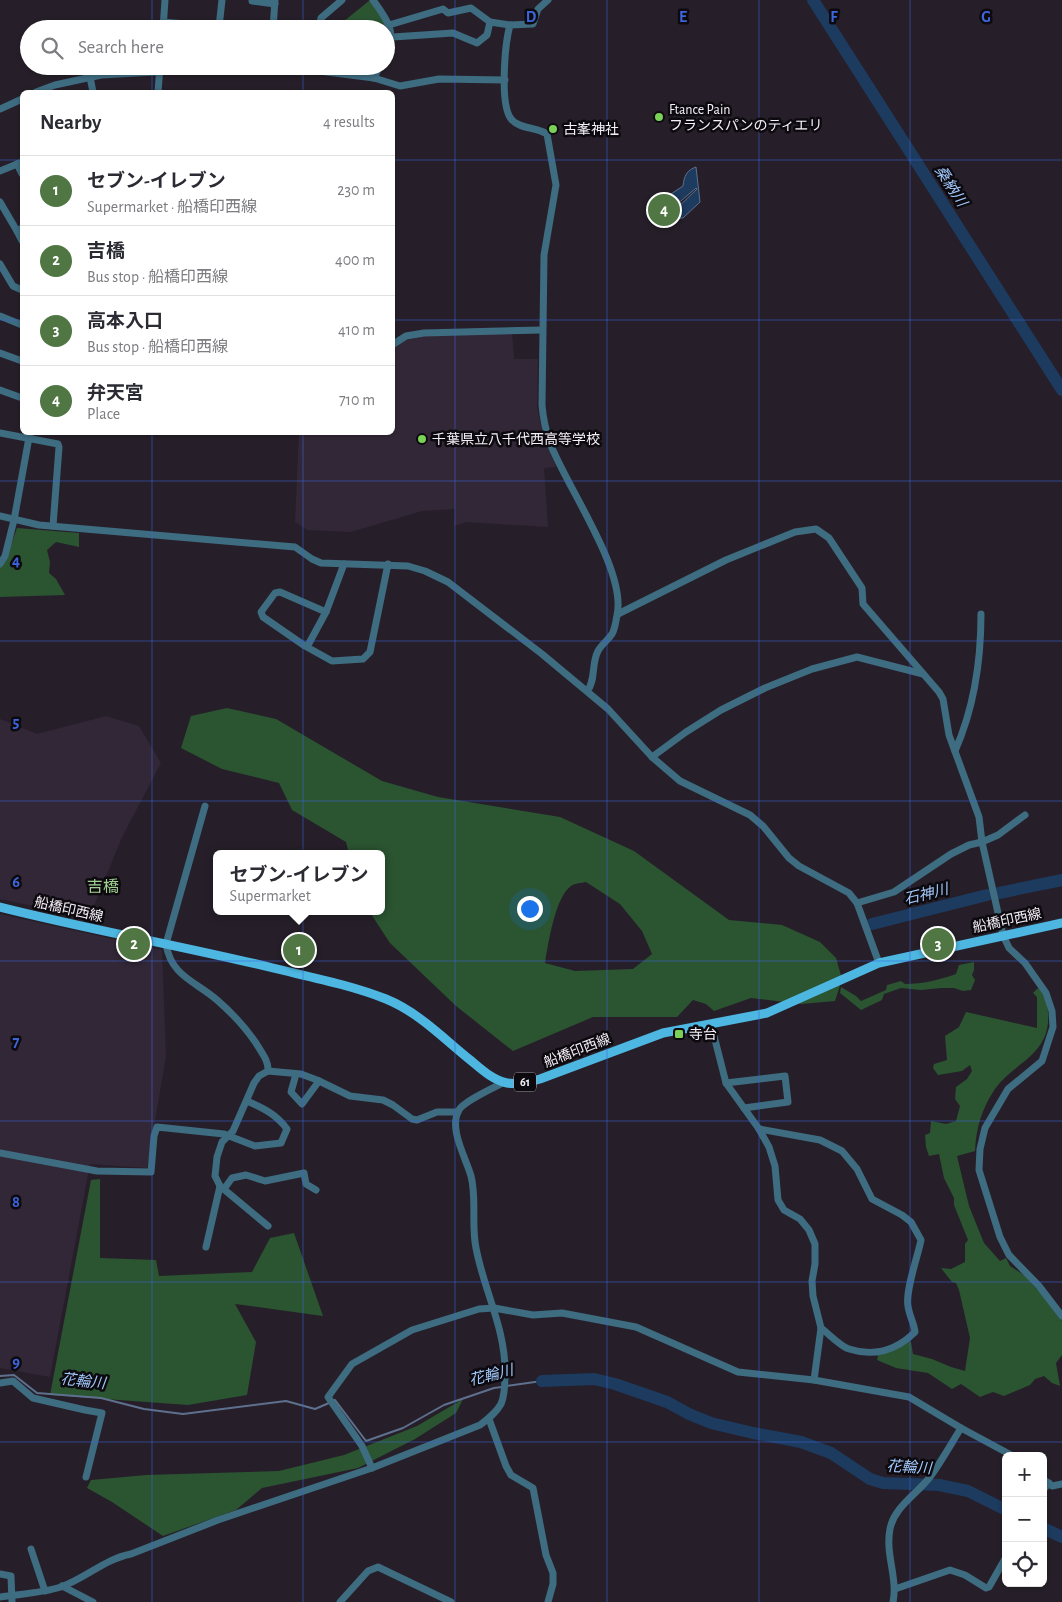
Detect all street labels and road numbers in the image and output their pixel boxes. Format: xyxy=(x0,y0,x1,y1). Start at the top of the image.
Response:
street label: 船橋印西線 xyxy=(33,894,105,925)
street label: 船橋印西線 xyxy=(971,906,1043,935)
street label: 船橋印西線 xyxy=(542,1031,613,1070)
road number: 61 xyxy=(514,1072,536,1092)

